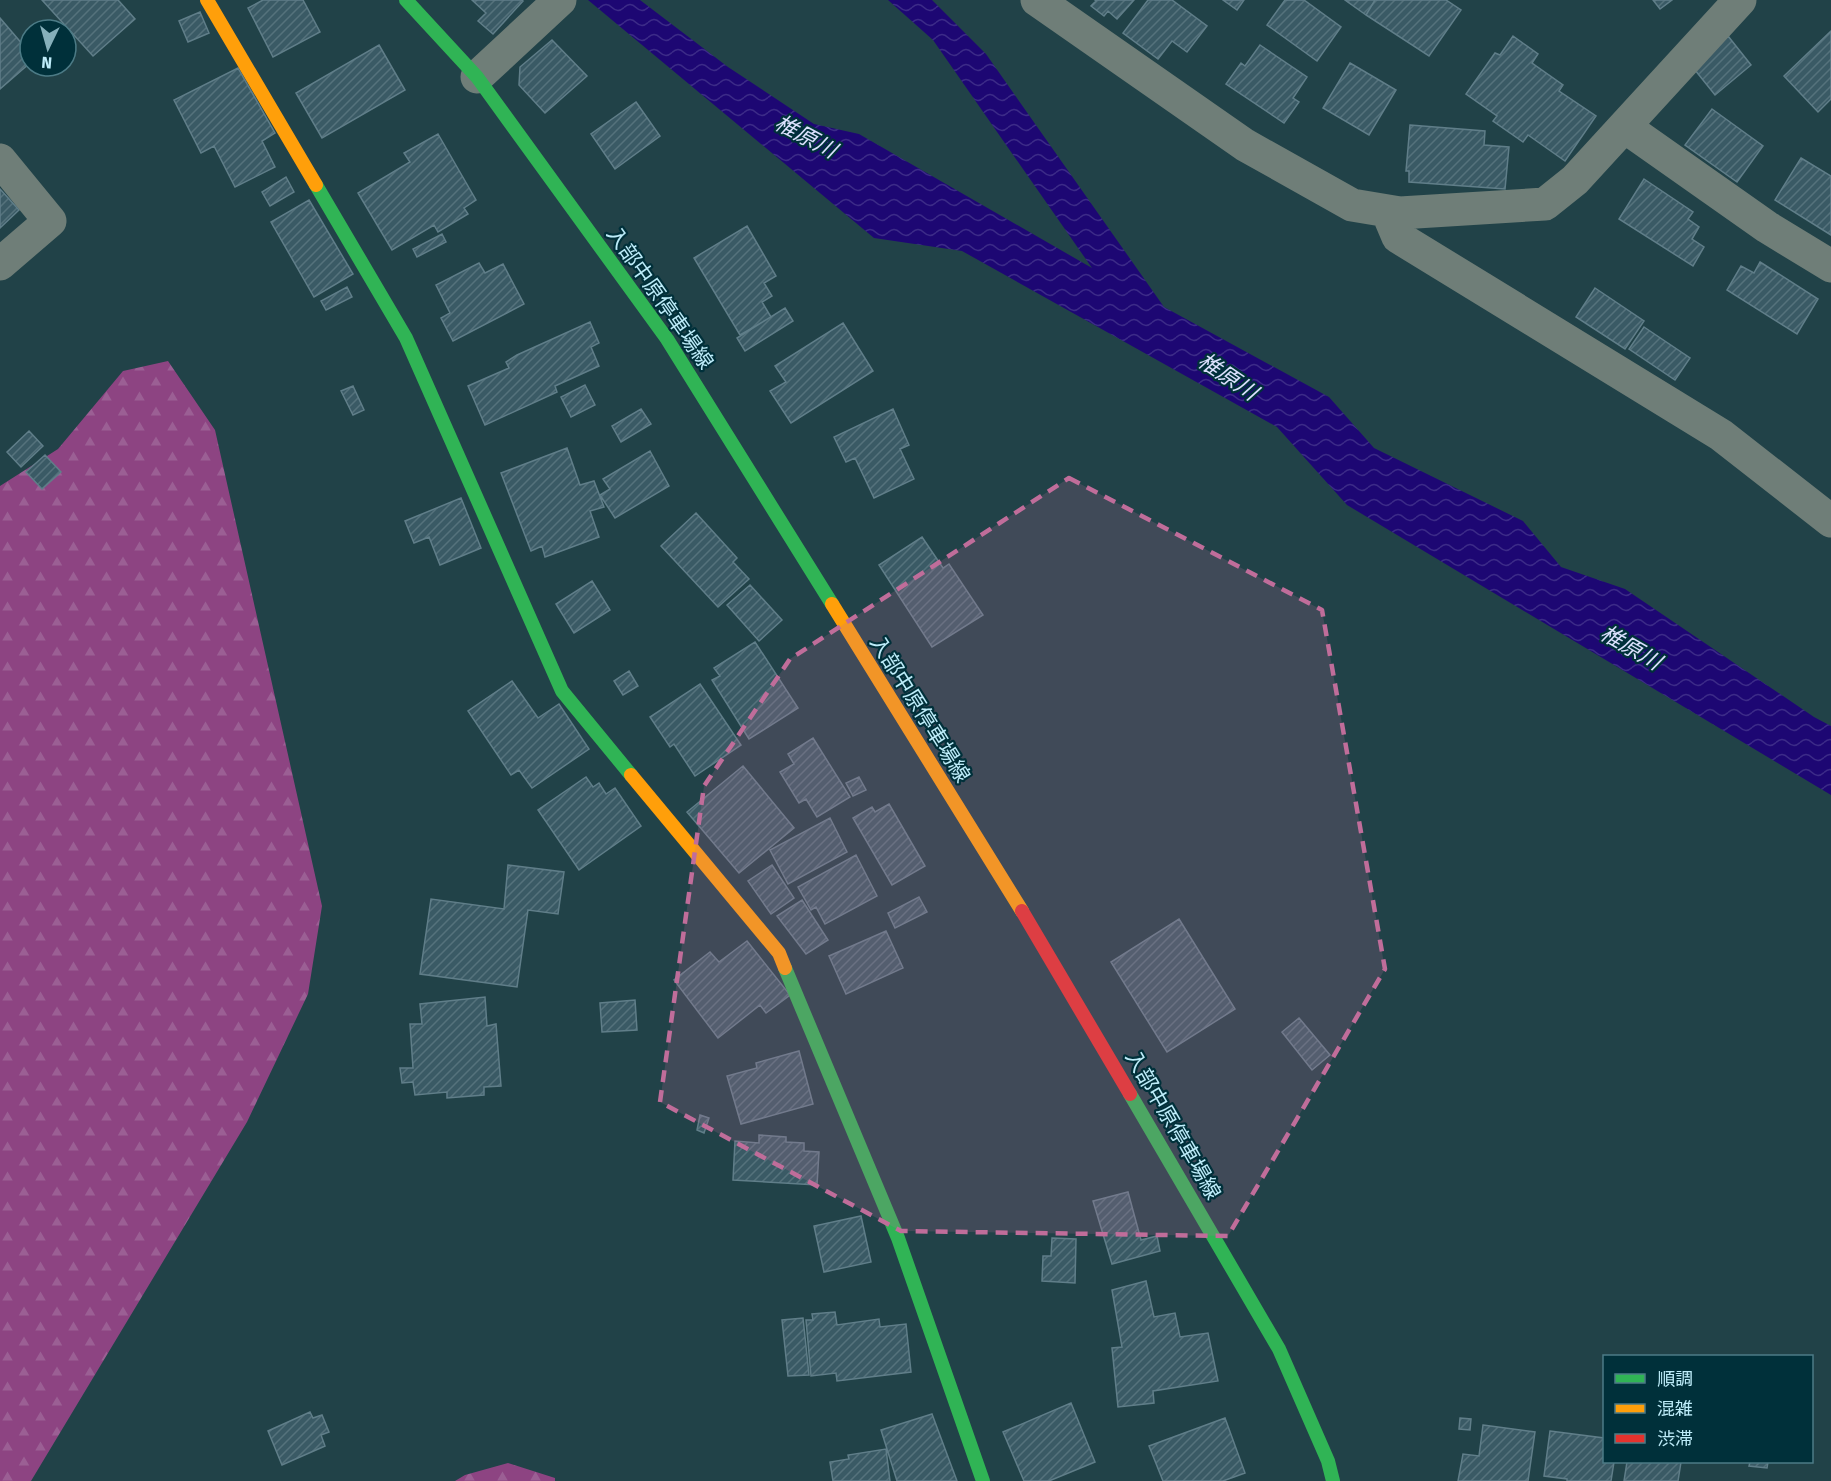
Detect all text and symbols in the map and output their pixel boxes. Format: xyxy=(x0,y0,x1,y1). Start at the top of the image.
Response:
north arrow xyxy=(18,18,78,78)
text: N xyxy=(41,53,53,72)
water label: 椎原川 xyxy=(770,109,843,165)
street label: 入部中原停車場線 xyxy=(601,222,719,374)
water label: 椎原川 xyxy=(1193,347,1264,407)
water label: 椎原川 xyxy=(1595,619,1668,677)
street label: 入部中原停車場線 xyxy=(864,631,976,787)
street label: 入部中原停車場線 xyxy=(1120,1046,1226,1204)
legend xyxy=(1603,1355,1813,1463)
text: 順調 xyxy=(1657,1368,1693,1390)
text: 混雑 xyxy=(1657,1398,1693,1420)
text: 渋滞 xyxy=(1657,1428,1693,1450)

